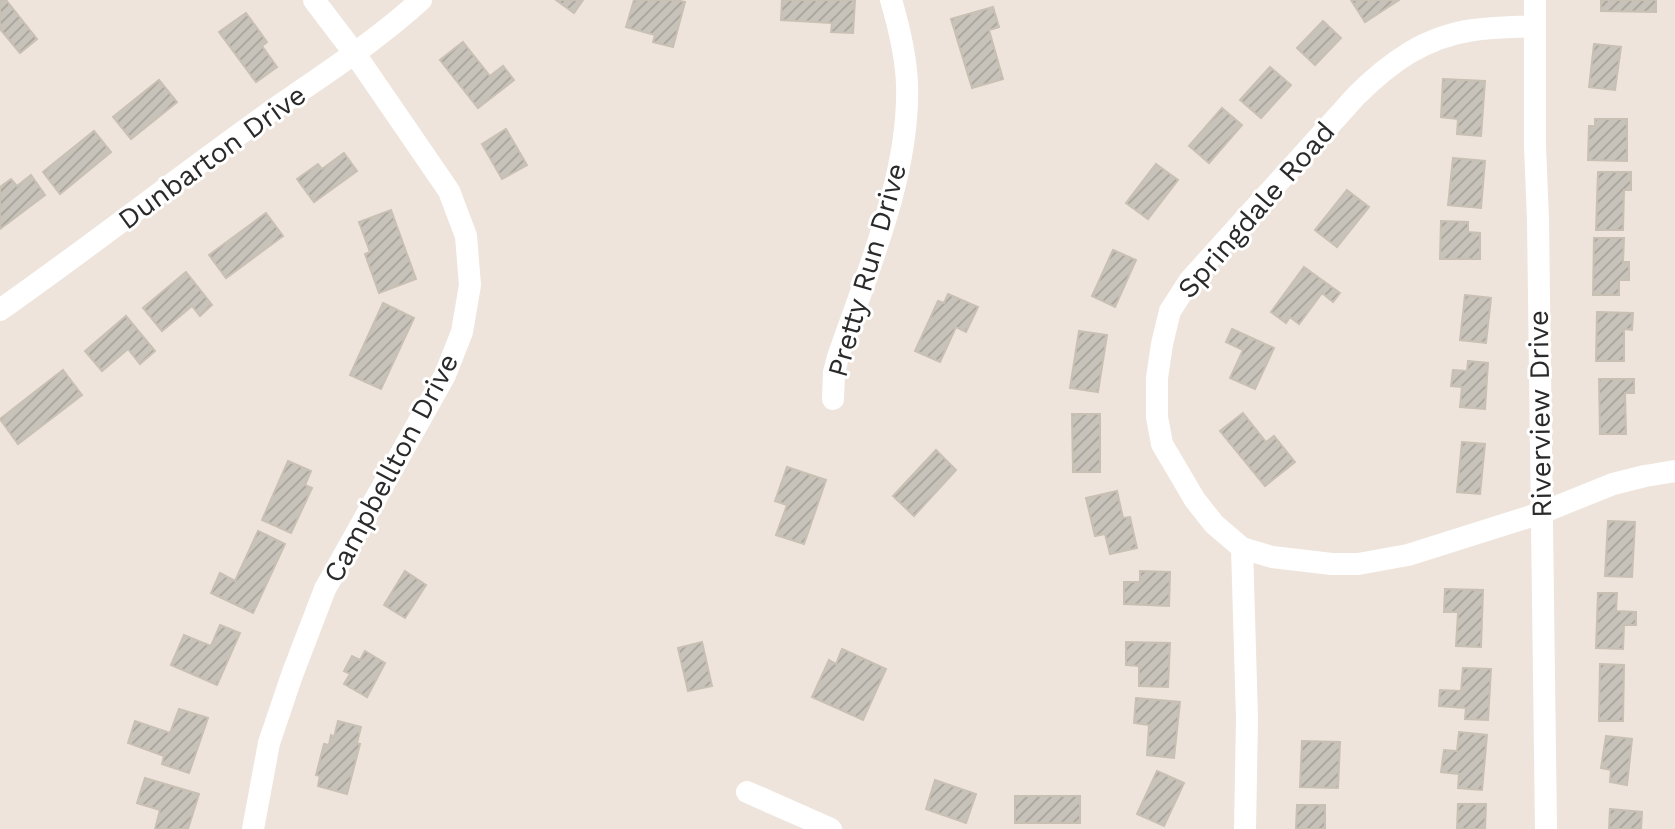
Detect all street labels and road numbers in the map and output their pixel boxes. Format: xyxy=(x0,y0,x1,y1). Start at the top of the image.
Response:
street label: Dunbarton Drive xyxy=(112,78,312,236)
street label: Springdale Road xyxy=(1171,115,1341,305)
street label: Pretty Run Drive xyxy=(821,159,913,381)
street label: Riverview Drive xyxy=(1522,310,1558,518)
street label: Campbellton Drive xyxy=(317,348,465,588)

